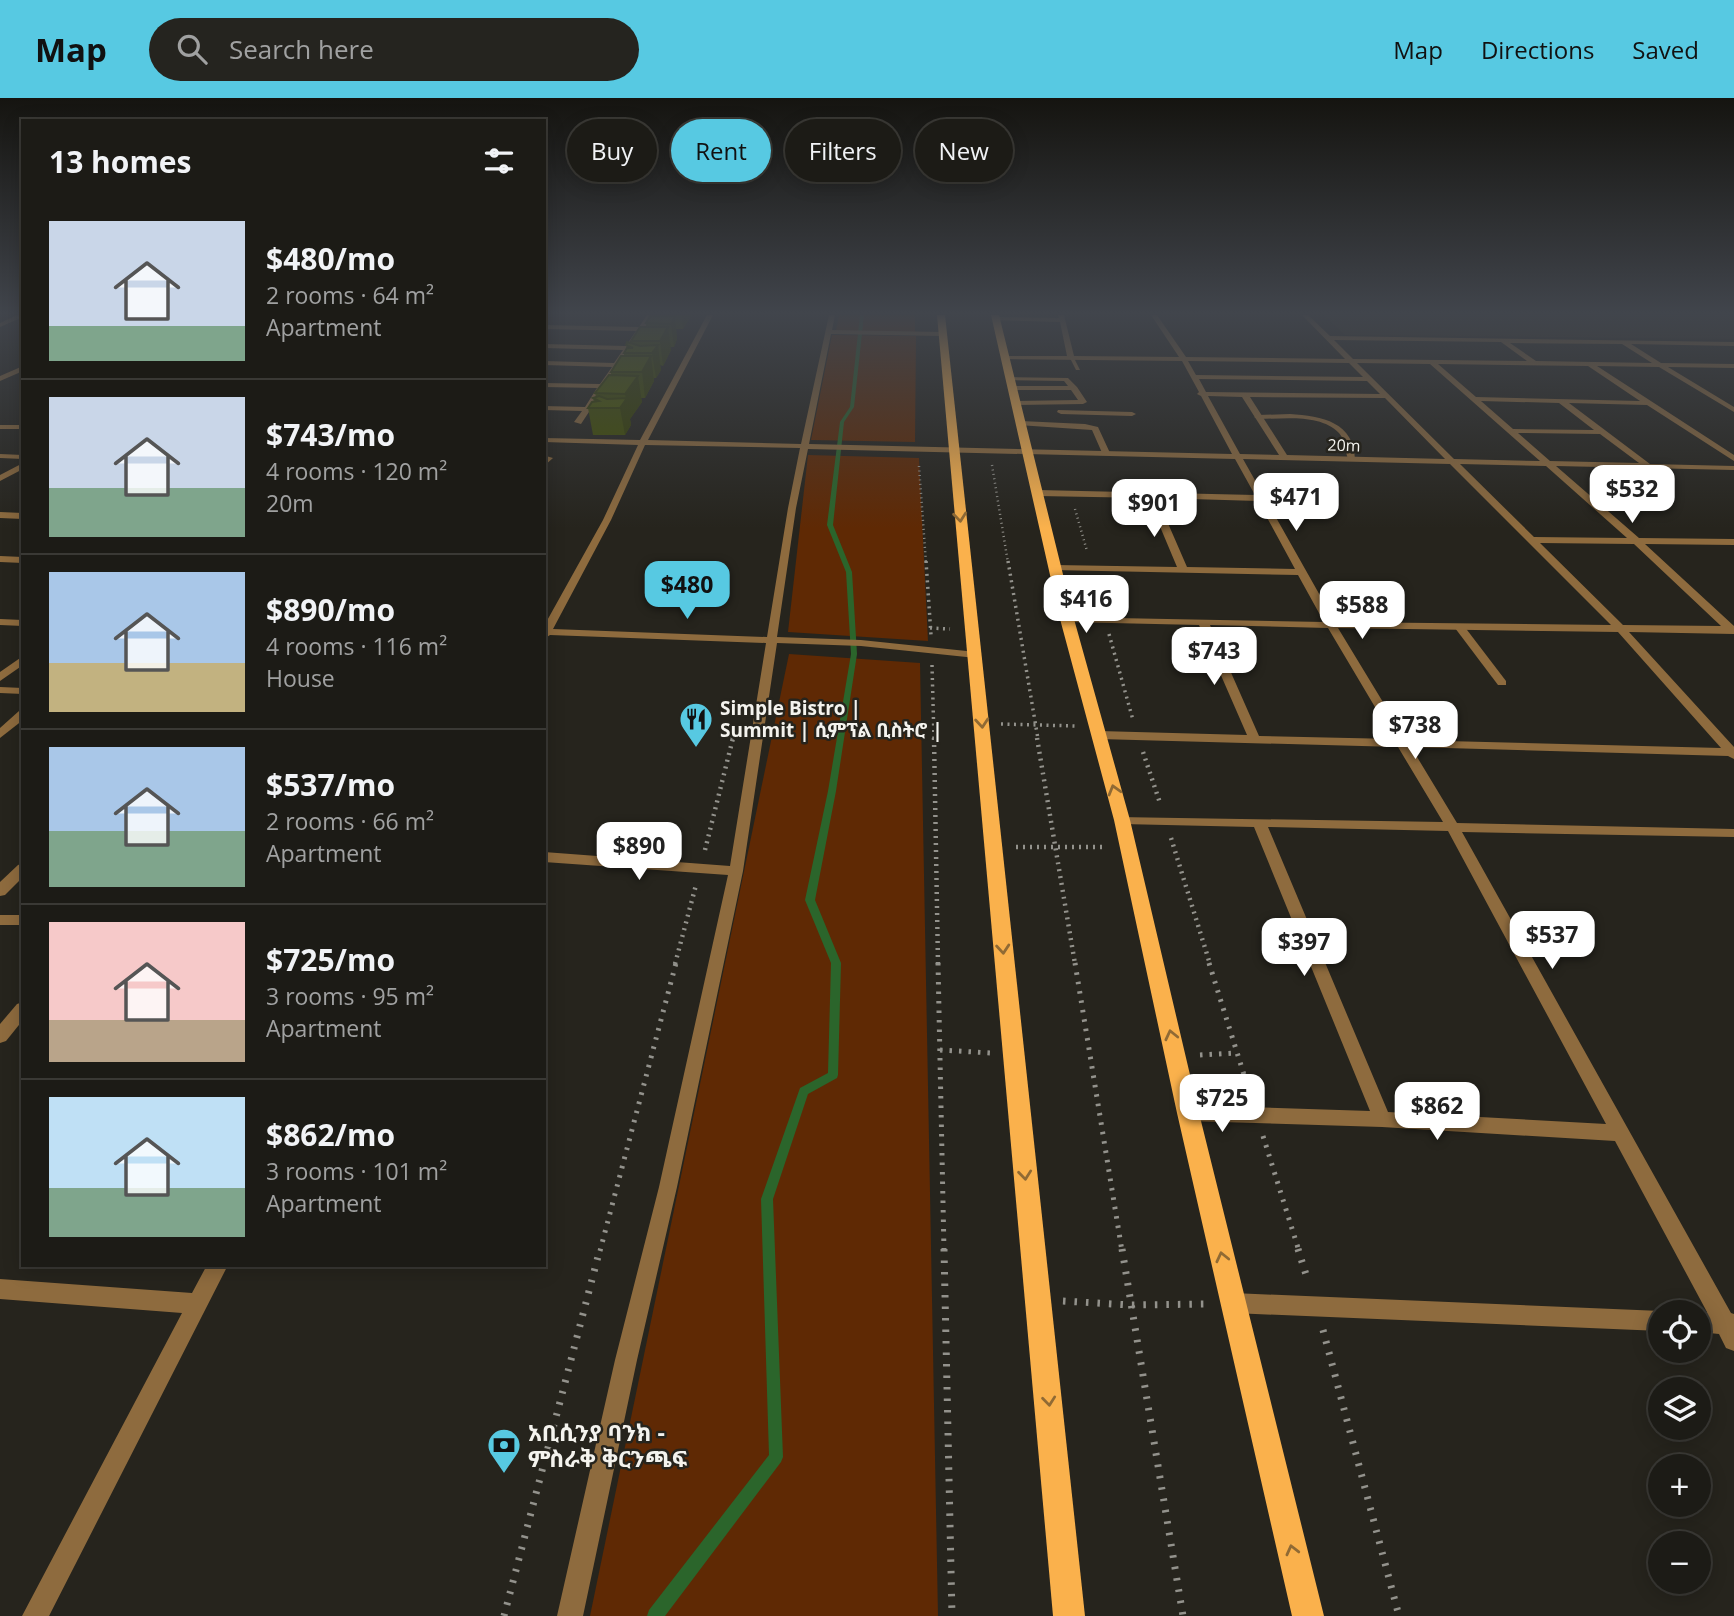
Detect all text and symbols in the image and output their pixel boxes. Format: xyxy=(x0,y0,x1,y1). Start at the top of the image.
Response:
search box xyxy=(149,18,639,81)
text: Map xyxy=(35,27,107,72)
icon: search xyxy=(173,30,211,68)
text: Search here xyxy=(229,31,374,67)
text: Map xyxy=(1393,33,1443,66)
text: Directions xyxy=(1481,33,1594,66)
text: Saved xyxy=(1632,33,1699,66)
chip: Buy xyxy=(567,119,657,182)
chip: Rent xyxy=(671,119,771,182)
chip: Filters xyxy=(785,119,901,182)
chip: New xyxy=(915,119,1013,182)
text: 13 homes xyxy=(49,141,192,182)
icon: filters xyxy=(480,142,518,180)
text: $480/mo xyxy=(266,238,395,279)
icon: home xyxy=(105,249,189,333)
text: 2 rooms · 64 m² xyxy=(266,279,434,311)
text: Apartment xyxy=(266,311,382,343)
text: $743/mo xyxy=(266,414,395,455)
icon: home xyxy=(105,425,189,509)
street label: 20m xyxy=(1327,433,1361,457)
text: 4 rooms · 120 m² xyxy=(266,455,447,487)
pin: $532 xyxy=(1591,466,1673,525)
text: $532 xyxy=(1606,472,1658,504)
pin: $471 xyxy=(1255,474,1337,533)
pin: $901 xyxy=(1113,480,1195,539)
text: $471 xyxy=(1270,480,1322,512)
text: $901 xyxy=(1128,486,1180,518)
text: 20m xyxy=(266,487,314,519)
one-way arrow xyxy=(953,511,968,523)
pin: $480 xyxy=(646,561,728,621)
text: $480 xyxy=(661,568,713,600)
pin: $416 xyxy=(1045,575,1127,635)
text: $416 xyxy=(1060,582,1112,614)
pin: $588 xyxy=(1321,582,1403,641)
text: $588 xyxy=(1336,588,1388,620)
text: $890/mo xyxy=(266,589,395,630)
icon: home xyxy=(105,600,189,684)
pin: $743 xyxy=(1173,628,1255,687)
text: 4 rooms · 116 m² xyxy=(266,630,447,662)
text: $743 xyxy=(1188,634,1240,666)
text: House xyxy=(266,662,335,694)
place label: Simple Bistro | Summit | ሲምፕል ቢስትሮ | xyxy=(720,695,943,743)
restaurant icon: Simple Bistro | Summit | ሲምፕል ቢስትሮ | xyxy=(677,700,715,749)
pin: $738 xyxy=(1374,702,1456,761)
text: $738 xyxy=(1389,708,1441,740)
one-way arrow xyxy=(974,718,989,729)
text: $537/mo xyxy=(266,764,395,805)
icon: home xyxy=(105,775,189,859)
one-way arrow xyxy=(1108,784,1122,796)
text: 2 rooms · 66 m² xyxy=(266,805,434,837)
pin: $890 xyxy=(598,822,680,882)
text: $890 xyxy=(613,829,665,861)
text: Apartment xyxy=(266,837,382,869)
pin: $537 xyxy=(1511,912,1593,971)
pin: $397 xyxy=(1263,918,1345,978)
text: $537 xyxy=(1526,918,1578,950)
text: $397 xyxy=(1278,925,1330,957)
text: $725/mo xyxy=(266,939,395,980)
one-way arrow xyxy=(996,944,1011,955)
icon: home xyxy=(105,950,189,1034)
text: 3 rooms · 95 m² xyxy=(266,980,434,1012)
text: Apartment xyxy=(266,1012,382,1044)
one-way arrow xyxy=(1165,1029,1179,1041)
pin: $725 xyxy=(1181,1074,1263,1134)
text: $725 xyxy=(1196,1081,1248,1113)
pin: $862 xyxy=(1396,1082,1478,1142)
text: $862 xyxy=(1411,1089,1463,1121)
text: $862/mo xyxy=(266,1114,395,1155)
icon: home xyxy=(105,1125,189,1209)
text: 3 rooms · 101 m² xyxy=(266,1155,447,1187)
one-way arrow xyxy=(1017,1169,1032,1181)
text: Apartment xyxy=(266,1187,382,1219)
one-way arrow xyxy=(1216,1251,1230,1263)
map controls xyxy=(1648,1300,1711,1594)
button: locate xyxy=(1648,1300,1711,1363)
button: layers xyxy=(1648,1377,1711,1440)
one-way arrow xyxy=(1041,1395,1056,1407)
place label: አቢሲንያ ባንክ - ምስራቅ ቅርንጫፍ xyxy=(528,1416,688,1474)
bank icon: አቢሲንያ ባንክ - ምስራቅ ቅርንጫፍ xyxy=(485,1426,523,1475)
button: + xyxy=(1648,1454,1711,1517)
button: − xyxy=(1648,1531,1711,1594)
one-way arrow xyxy=(1286,1544,1300,1556)

